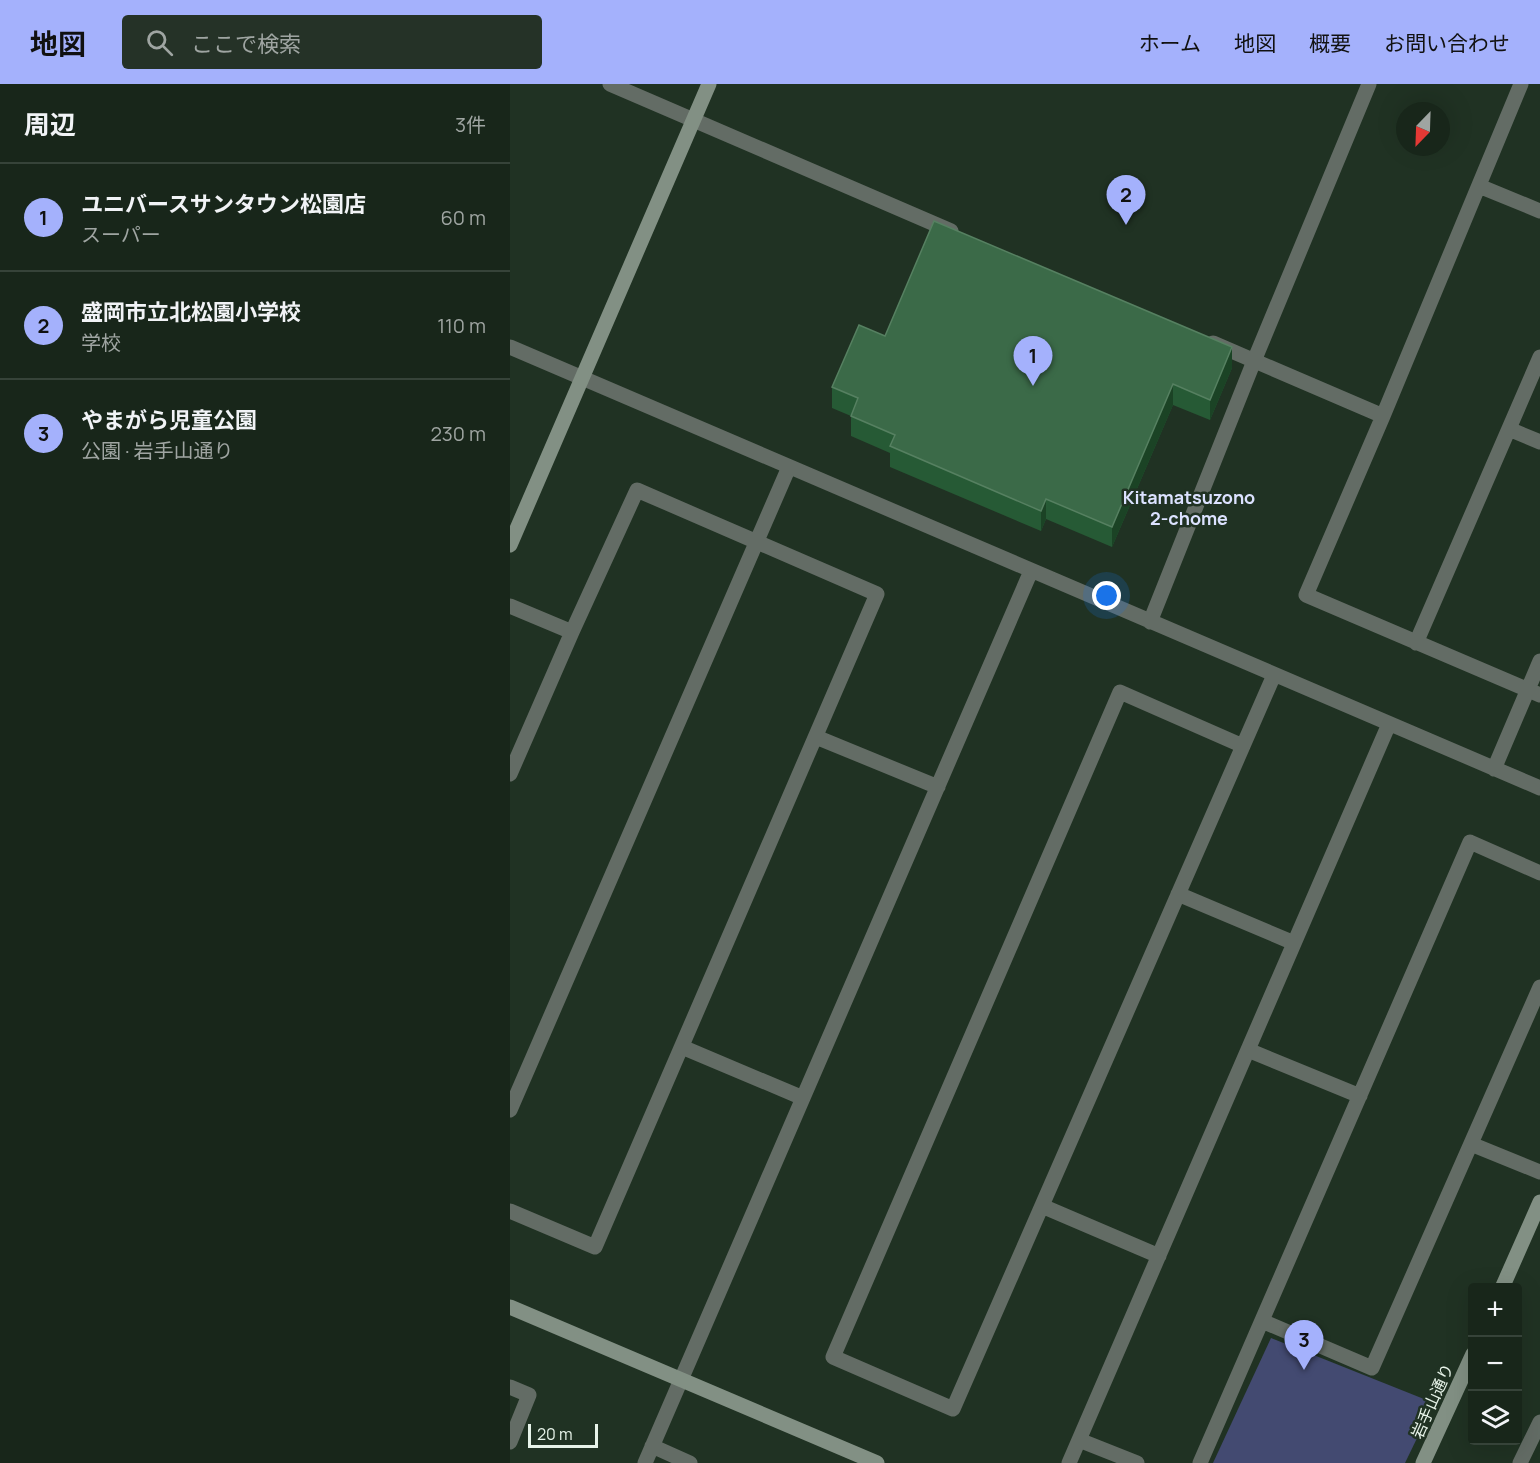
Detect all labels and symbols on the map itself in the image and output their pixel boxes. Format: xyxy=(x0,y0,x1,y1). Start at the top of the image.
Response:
north arrow xyxy=(1396,102,1450,156)
pin: 2 xyxy=(1106,176,1146,225)
pin: 1 xyxy=(1014,336,1052,386)
district label: Kitamatsuzono 2-chome xyxy=(1123,485,1255,530)
your location xyxy=(1092,581,1121,610)
pin: 3 xyxy=(1284,1320,1324,1370)
street label: 岩手山通り xyxy=(1406,1360,1458,1442)
scale bar xyxy=(528,1421,598,1448)

